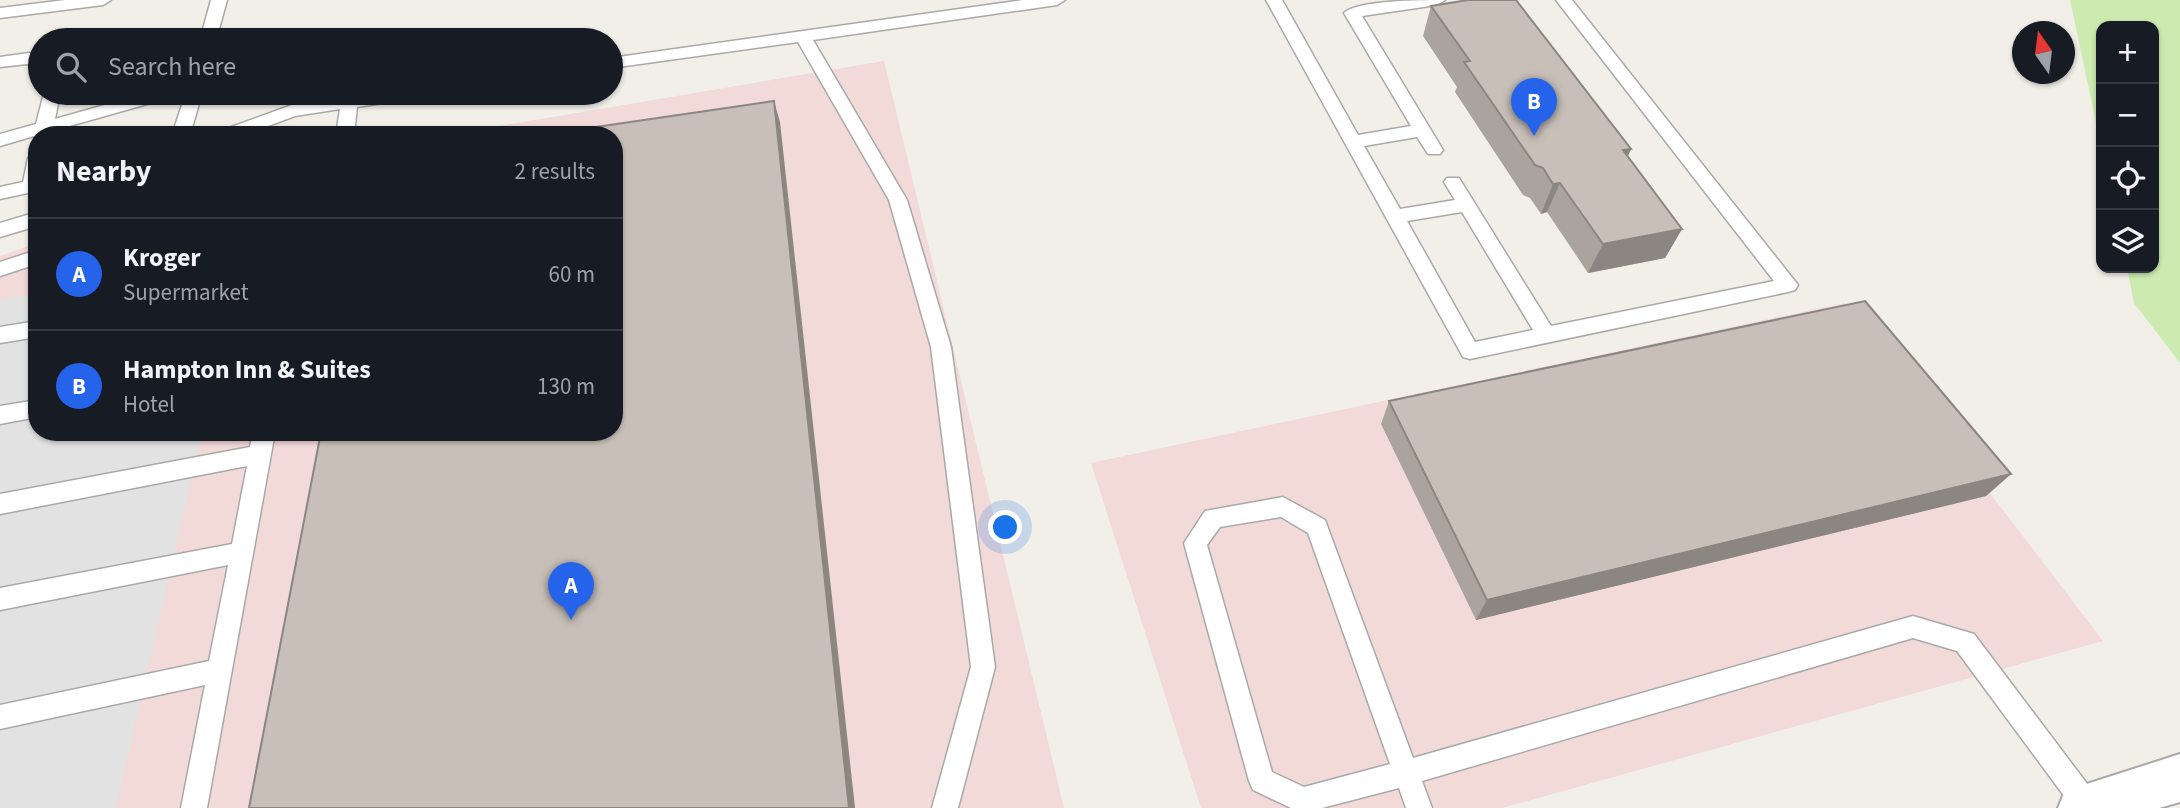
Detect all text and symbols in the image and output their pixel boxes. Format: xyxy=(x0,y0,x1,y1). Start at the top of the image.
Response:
north arrow xyxy=(2012,21,2075,84)
map controls xyxy=(2096,21,2159,273)
button: + xyxy=(2096,21,2159,84)
search box xyxy=(28,28,623,105)
icon: search xyxy=(52,48,90,86)
text: Search here xyxy=(108,48,236,85)
pin: B xyxy=(1511,78,1557,136)
button: − xyxy=(2096,84,2159,147)
button: locate xyxy=(2096,147,2159,210)
text: Nearby xyxy=(56,150,151,193)
text: 2 results xyxy=(515,155,595,188)
button: layers xyxy=(2096,210,2159,273)
text: Kroger xyxy=(123,239,201,276)
text: A xyxy=(72,258,86,291)
text: 60 m xyxy=(548,258,595,291)
text: Supermarket xyxy=(123,276,249,309)
text: Hampton Inn & Suites xyxy=(123,351,371,388)
text: B xyxy=(72,370,86,403)
text: 130 m xyxy=(537,370,595,403)
text: Hotel xyxy=(123,388,175,421)
your location xyxy=(988,510,1022,544)
pin: A xyxy=(548,562,594,620)

